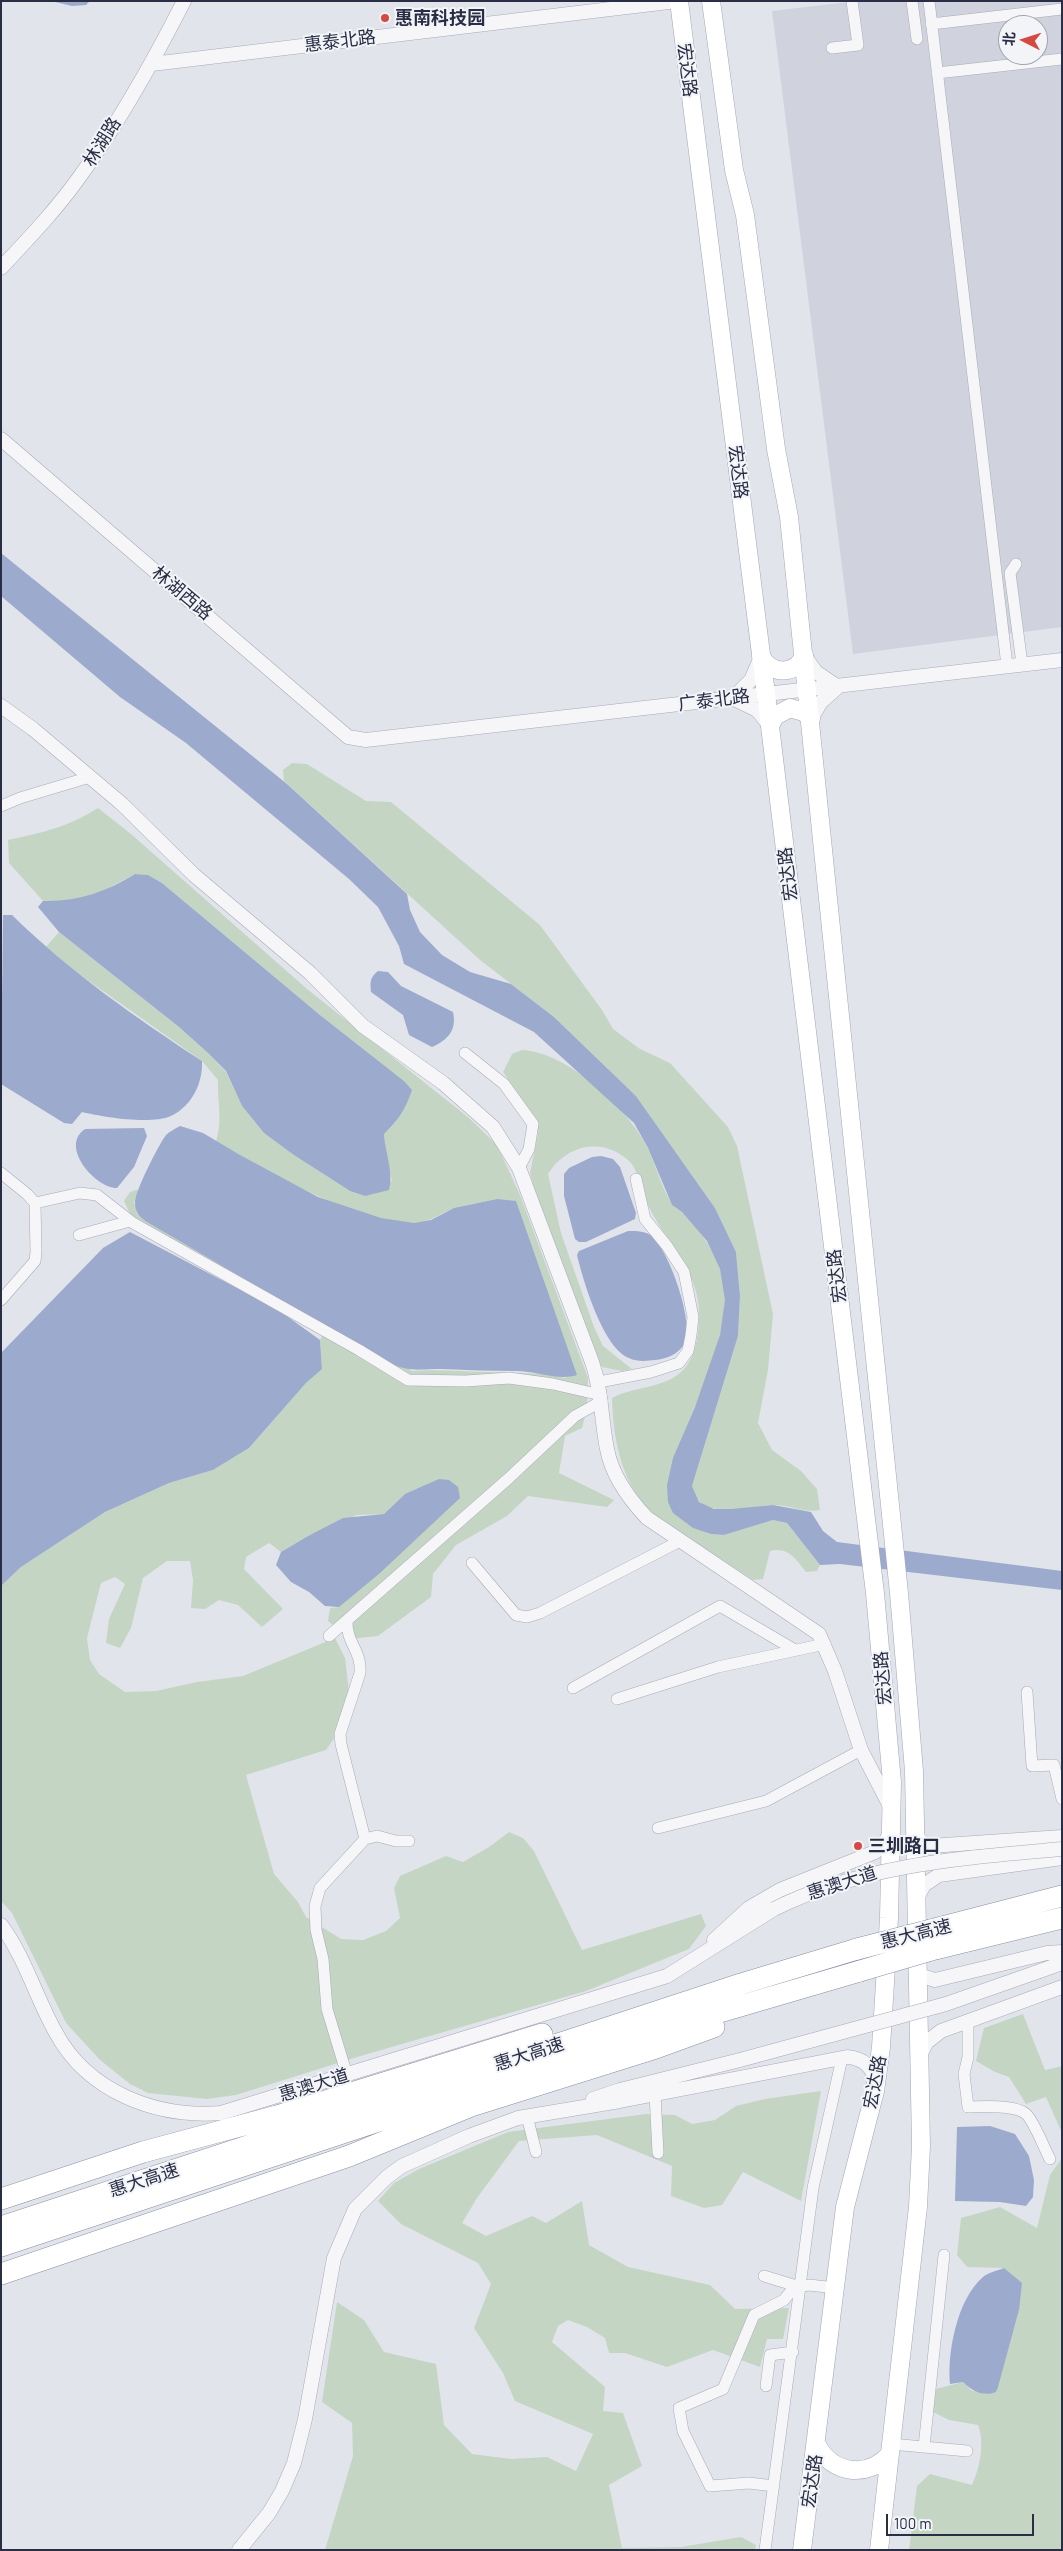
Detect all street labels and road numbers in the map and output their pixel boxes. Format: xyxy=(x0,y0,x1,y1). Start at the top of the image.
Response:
street label: 惠泰北路 xyxy=(303,26,377,56)
street label: 宏达路 xyxy=(673,42,701,98)
street label: 林湖路 xyxy=(79,113,125,171)
street label: 宏达路 xyxy=(724,444,752,500)
street label: 林湖西路 xyxy=(147,562,217,624)
street label: 广泰北路 xyxy=(677,685,751,715)
street label: 宏达路 xyxy=(774,846,802,902)
street label: 宏达路 xyxy=(823,1248,851,1304)
street label: 宏达路 xyxy=(870,1650,896,1706)
street label: 惠澳大道 xyxy=(804,1862,880,1904)
street label: 惠大高速 xyxy=(878,1915,954,1953)
street label: 惠大高速 xyxy=(491,2033,567,2075)
street label: 宏达路 xyxy=(859,2053,891,2111)
street label: 惠澳大道 xyxy=(276,2064,352,2106)
street label: 惠大高速 xyxy=(106,2159,182,2201)
street label: 宏达路 xyxy=(798,2453,826,2509)

